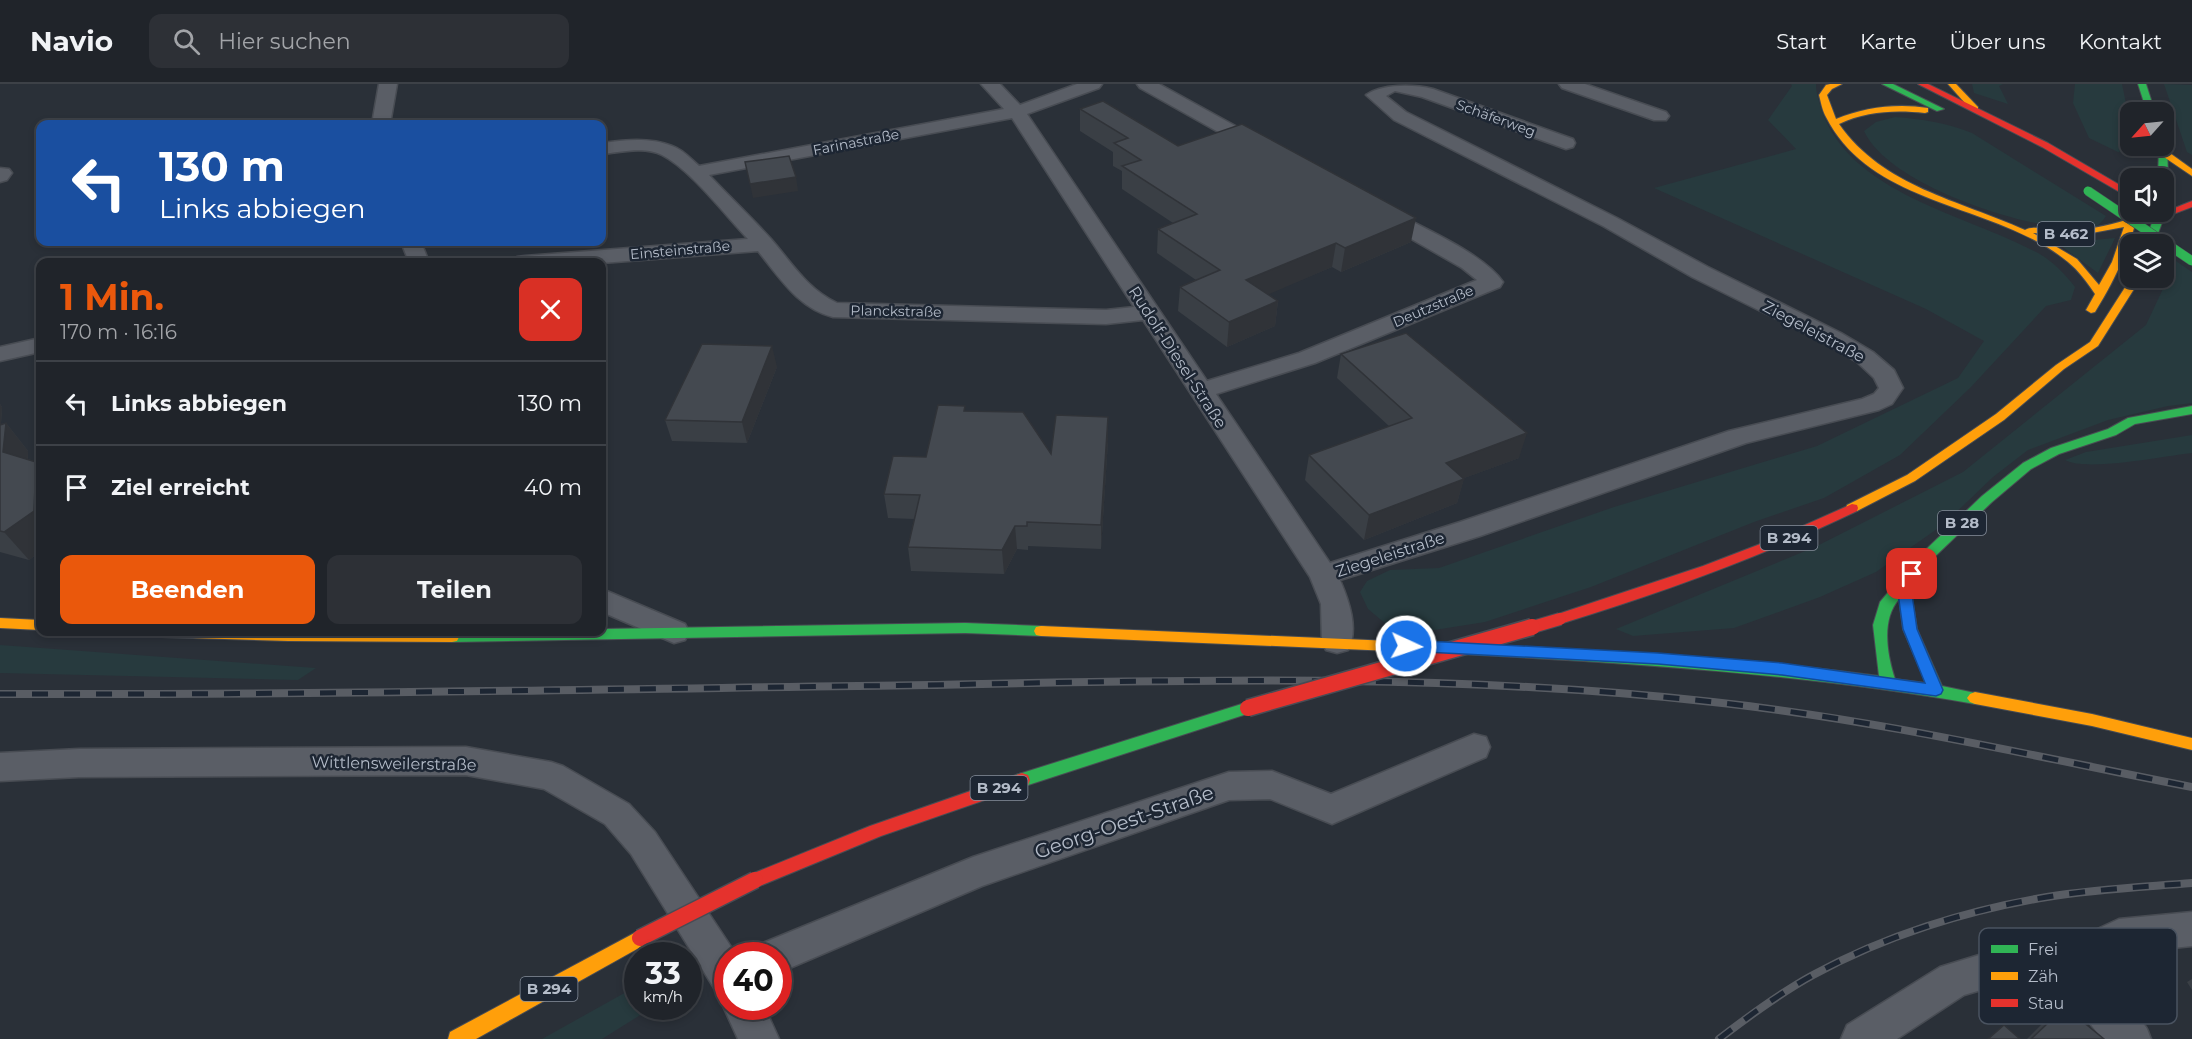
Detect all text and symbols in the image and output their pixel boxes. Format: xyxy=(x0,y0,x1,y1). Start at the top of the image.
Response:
search box xyxy=(149,14,569,68)
text: Navio xyxy=(30,24,113,58)
icon: search xyxy=(170,25,203,58)
text: Hier suchen xyxy=(218,28,351,55)
text: Start xyxy=(1776,29,1827,54)
text: Karte xyxy=(1860,29,1917,54)
text: Über uns xyxy=(1950,29,2046,54)
text: Kontakt xyxy=(2079,29,2162,54)
street label: Schäferweg xyxy=(1454,95,1538,141)
north arrow xyxy=(2120,102,2174,156)
map controls xyxy=(2120,102,2174,288)
street label: Farinastraße xyxy=(811,125,901,159)
text: 130 m xyxy=(159,140,285,192)
icon: left xyxy=(60,144,138,222)
button: sound xyxy=(2120,168,2174,222)
text: Links abbiegen xyxy=(159,192,366,225)
road number: B 462 xyxy=(2038,222,2094,246)
button: layers xyxy=(2120,234,2174,288)
street label: Einsteinstraße xyxy=(629,237,731,263)
text: 1 Min. xyxy=(60,275,164,319)
button: close xyxy=(519,278,582,341)
street label: Deutzstraße xyxy=(1390,281,1476,331)
street label: Rudolf-Diesel-Straße xyxy=(1125,283,1231,432)
street label: Ziegeleistraße xyxy=(1759,296,1868,366)
street label: Planckstraße xyxy=(850,301,942,321)
text: 170 m · 16:16 xyxy=(60,320,177,344)
icon: left xyxy=(60,387,93,420)
text: Links abbiegen xyxy=(111,390,287,417)
text: 130 m xyxy=(518,390,582,417)
icon: arrive xyxy=(60,471,93,504)
text: Ziel erreicht xyxy=(111,474,250,501)
text: 40 m xyxy=(524,474,582,501)
road number: B 28 xyxy=(1938,511,1986,535)
road number: B 294 xyxy=(1760,526,1818,550)
street label: Ziegeleistraße xyxy=(1333,528,1447,581)
pin xyxy=(1886,548,1937,599)
button: Beenden xyxy=(60,555,315,624)
button: Teilen xyxy=(327,555,582,624)
icon: arrive xyxy=(1895,557,1928,590)
position arrow xyxy=(1374,614,1438,678)
street label: Wittlensweilerstraße xyxy=(311,753,477,774)
road number: B 294 xyxy=(970,776,1028,800)
street label: Georg-Oest-Straße xyxy=(1031,780,1217,864)
legend xyxy=(1979,928,2177,1024)
text: Frei xyxy=(2028,940,2058,959)
speed limit sign: 40 xyxy=(714,942,792,1020)
text: 33 xyxy=(645,955,681,992)
text: Zäh xyxy=(2028,967,2059,986)
road number: B 294 xyxy=(520,977,578,1001)
text: km/h xyxy=(643,987,683,1006)
text: Stau xyxy=(2028,994,2064,1013)

